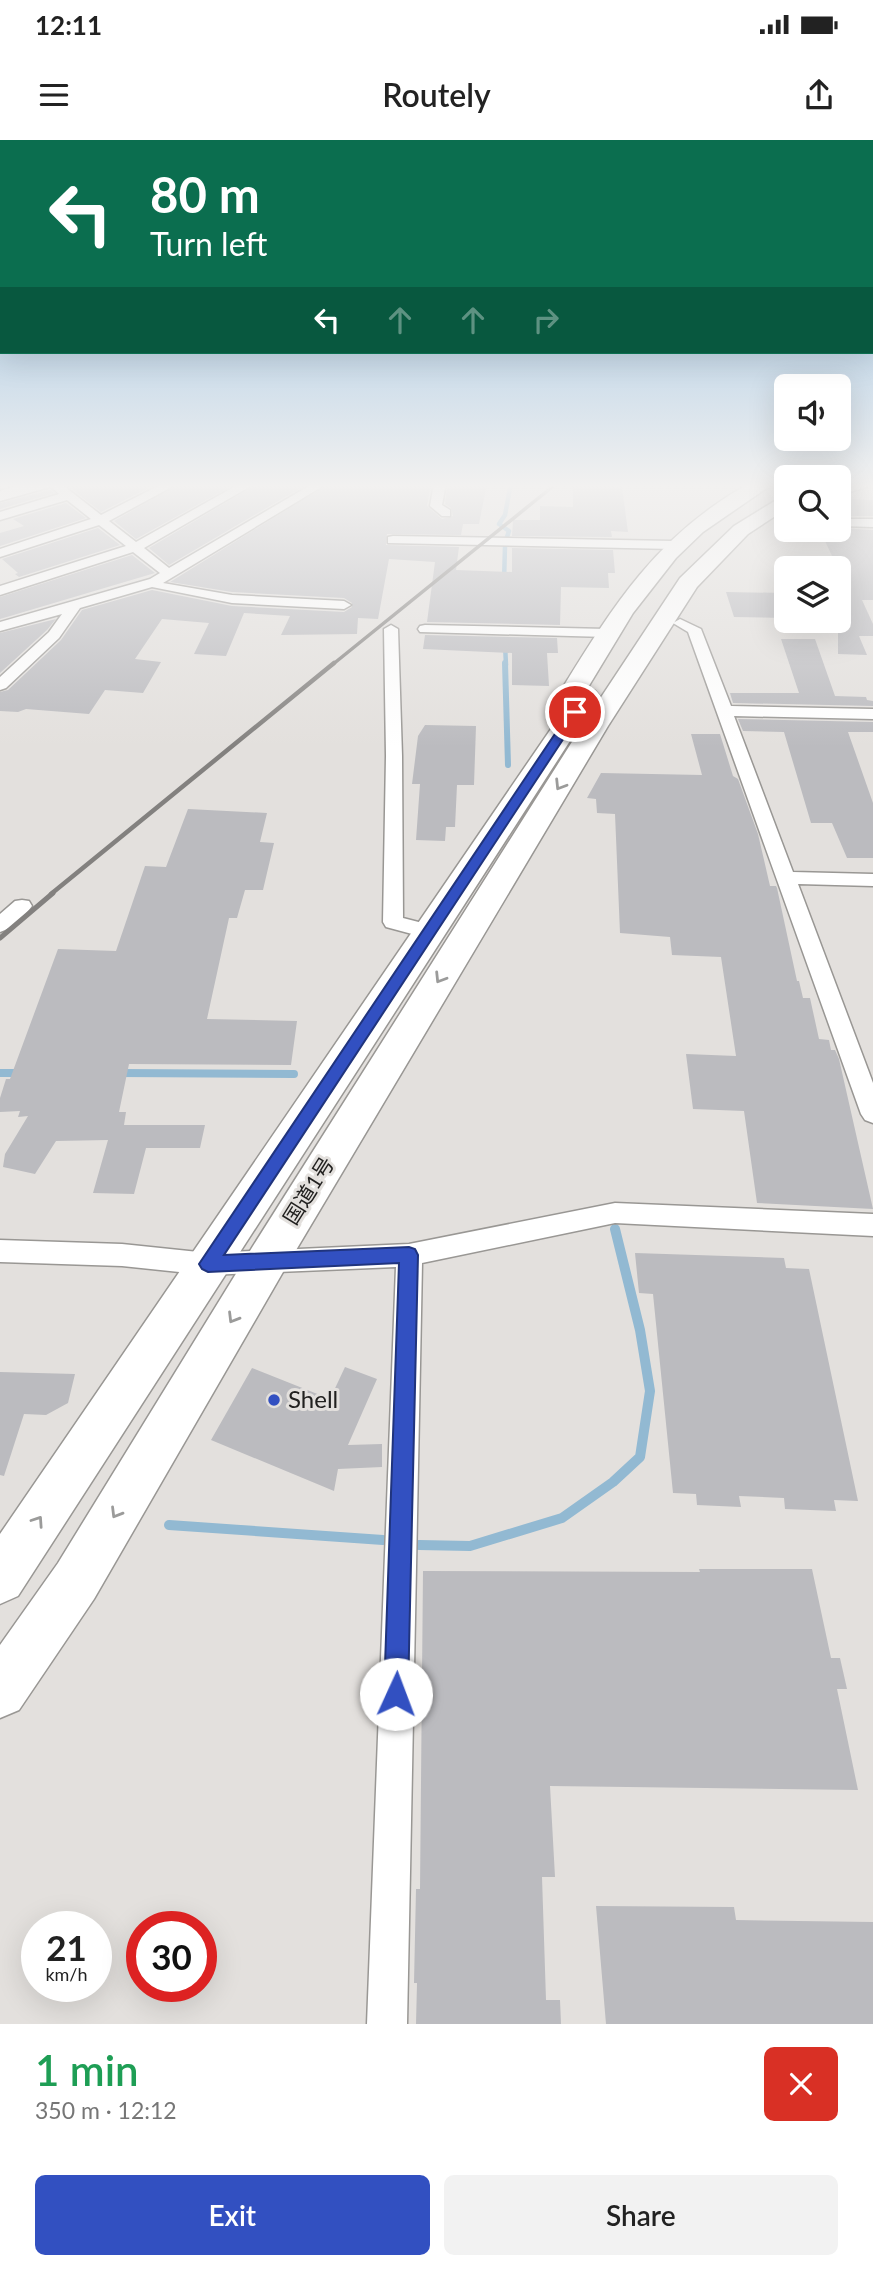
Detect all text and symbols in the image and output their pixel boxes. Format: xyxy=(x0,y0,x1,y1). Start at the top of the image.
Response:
text: 12:11 xyxy=(35,9,102,41)
text: Routely xyxy=(382,75,491,114)
icon: menu xyxy=(35,76,73,114)
icon: share xyxy=(800,76,838,114)
text: 80 m xyxy=(150,165,260,223)
icon: left xyxy=(35,168,126,259)
text: Turn left xyxy=(150,224,267,263)
icon: left xyxy=(308,301,346,339)
icon: ahead xyxy=(381,301,419,339)
icon: ahead xyxy=(454,301,492,339)
icon: right xyxy=(527,301,565,339)
map controls xyxy=(774,374,851,633)
button: sound xyxy=(774,374,851,451)
button: search xyxy=(774,465,851,542)
button: layers xyxy=(774,556,851,633)
pin xyxy=(545,682,605,742)
icon: arrive xyxy=(556,693,594,731)
one-way arrow xyxy=(555,777,568,790)
one-way arrow xyxy=(436,971,449,984)
street label: 国道1号 xyxy=(277,1152,338,1229)
one-way arrow xyxy=(228,1310,241,1323)
place label: Shell xyxy=(288,1384,338,1413)
marker: Shell xyxy=(266,1392,282,1408)
one-way arrow xyxy=(112,1506,125,1519)
one-way arrow xyxy=(29,1516,42,1529)
position arrow xyxy=(359,1657,433,1731)
speed limit sign: 30 xyxy=(126,1911,217,2002)
text: 21 xyxy=(46,1926,87,1968)
text: km/h xyxy=(45,1963,88,1985)
text: 1 min xyxy=(35,2045,139,2095)
button: close xyxy=(764,2047,838,2121)
text: 350 m · 12:12 xyxy=(35,2096,177,2124)
button: Exit xyxy=(35,2175,430,2255)
button: Share xyxy=(444,2175,838,2255)

